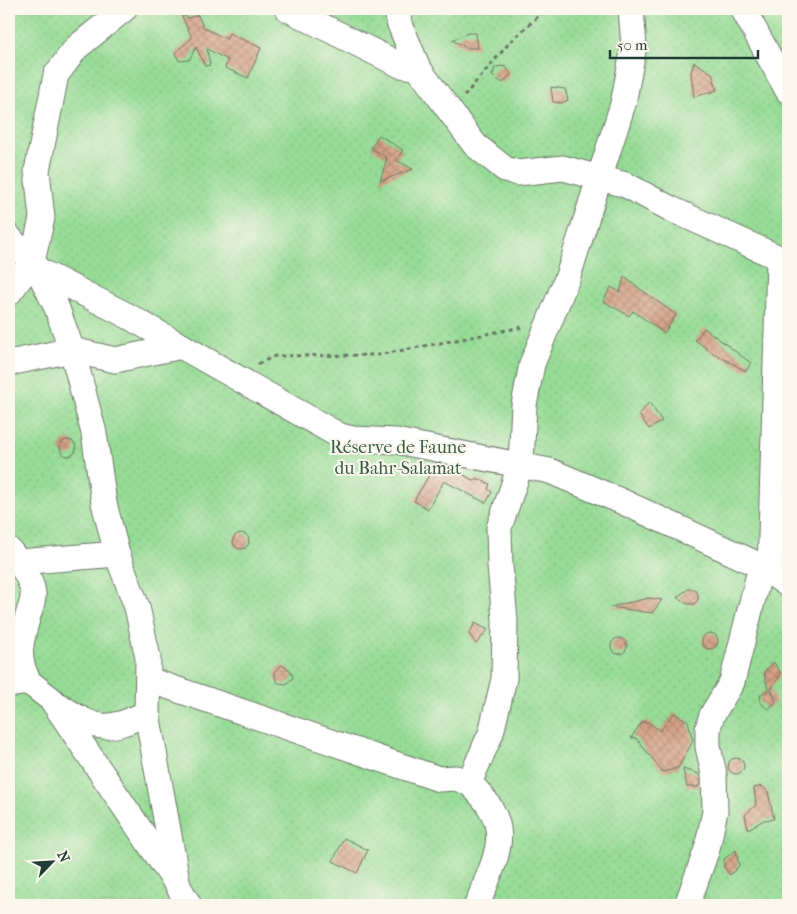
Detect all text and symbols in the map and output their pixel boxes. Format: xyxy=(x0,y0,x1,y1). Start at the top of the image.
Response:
scale bar xyxy=(610,28,757,60)
text: 50 m xyxy=(617,36,648,54)
park label: Réserve de Faune du Bahr-Salamat xyxy=(330,437,466,479)
north arrow xyxy=(28,836,78,886)
text: N xyxy=(53,848,73,865)

